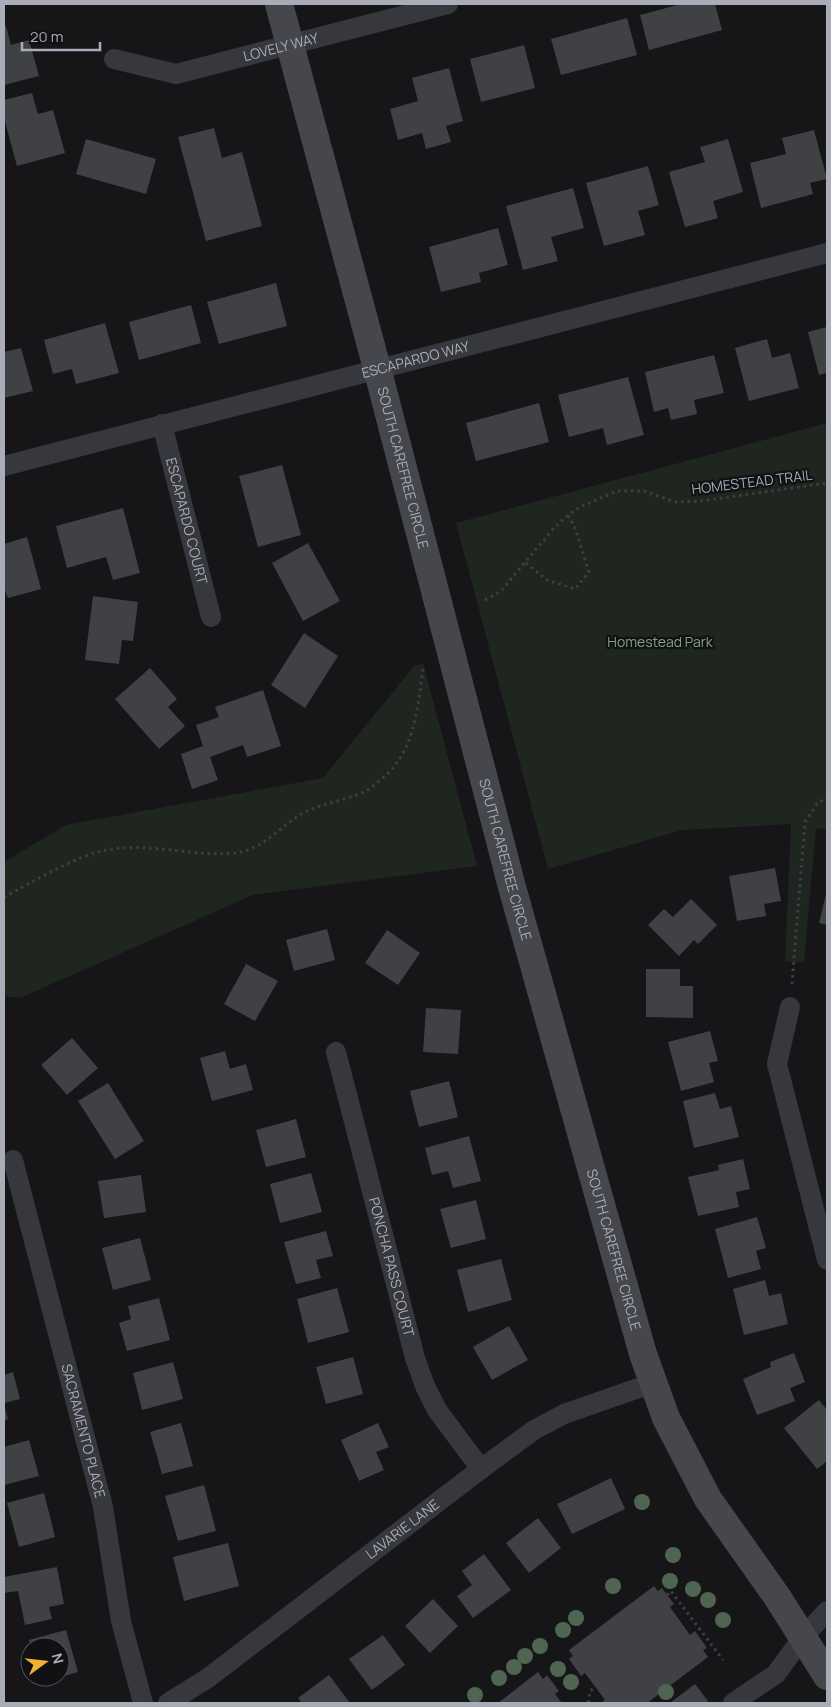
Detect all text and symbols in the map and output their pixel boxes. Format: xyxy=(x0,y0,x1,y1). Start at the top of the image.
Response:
scale bar xyxy=(22,20,100,52)
text: 20 m xyxy=(30,26,63,47)
street label: LOVELY WAY xyxy=(241,28,320,65)
street label: ESCAPARDO WAY xyxy=(359,336,471,382)
street label: SOUTH CAREFREE CIRCLE xyxy=(373,385,434,551)
street label: ESCAPARDO COURT xyxy=(162,456,212,587)
street label: HOMESTEAD TRAIL xyxy=(690,465,813,498)
park label: Homestead Park xyxy=(607,632,714,651)
street label: SOUTH CAREFREE CIRCLE xyxy=(475,777,537,942)
street label: SOUTH CAREFREE CIRCLE xyxy=(583,1167,646,1332)
street label: PONCHA PASS COURT xyxy=(365,1195,419,1339)
street label: SACRAMENTO PLACE xyxy=(57,1362,110,1500)
street label: LAVARIE LANE xyxy=(361,1494,443,1563)
north arrow xyxy=(20,1637,70,1687)
text: N xyxy=(48,1651,69,1666)

